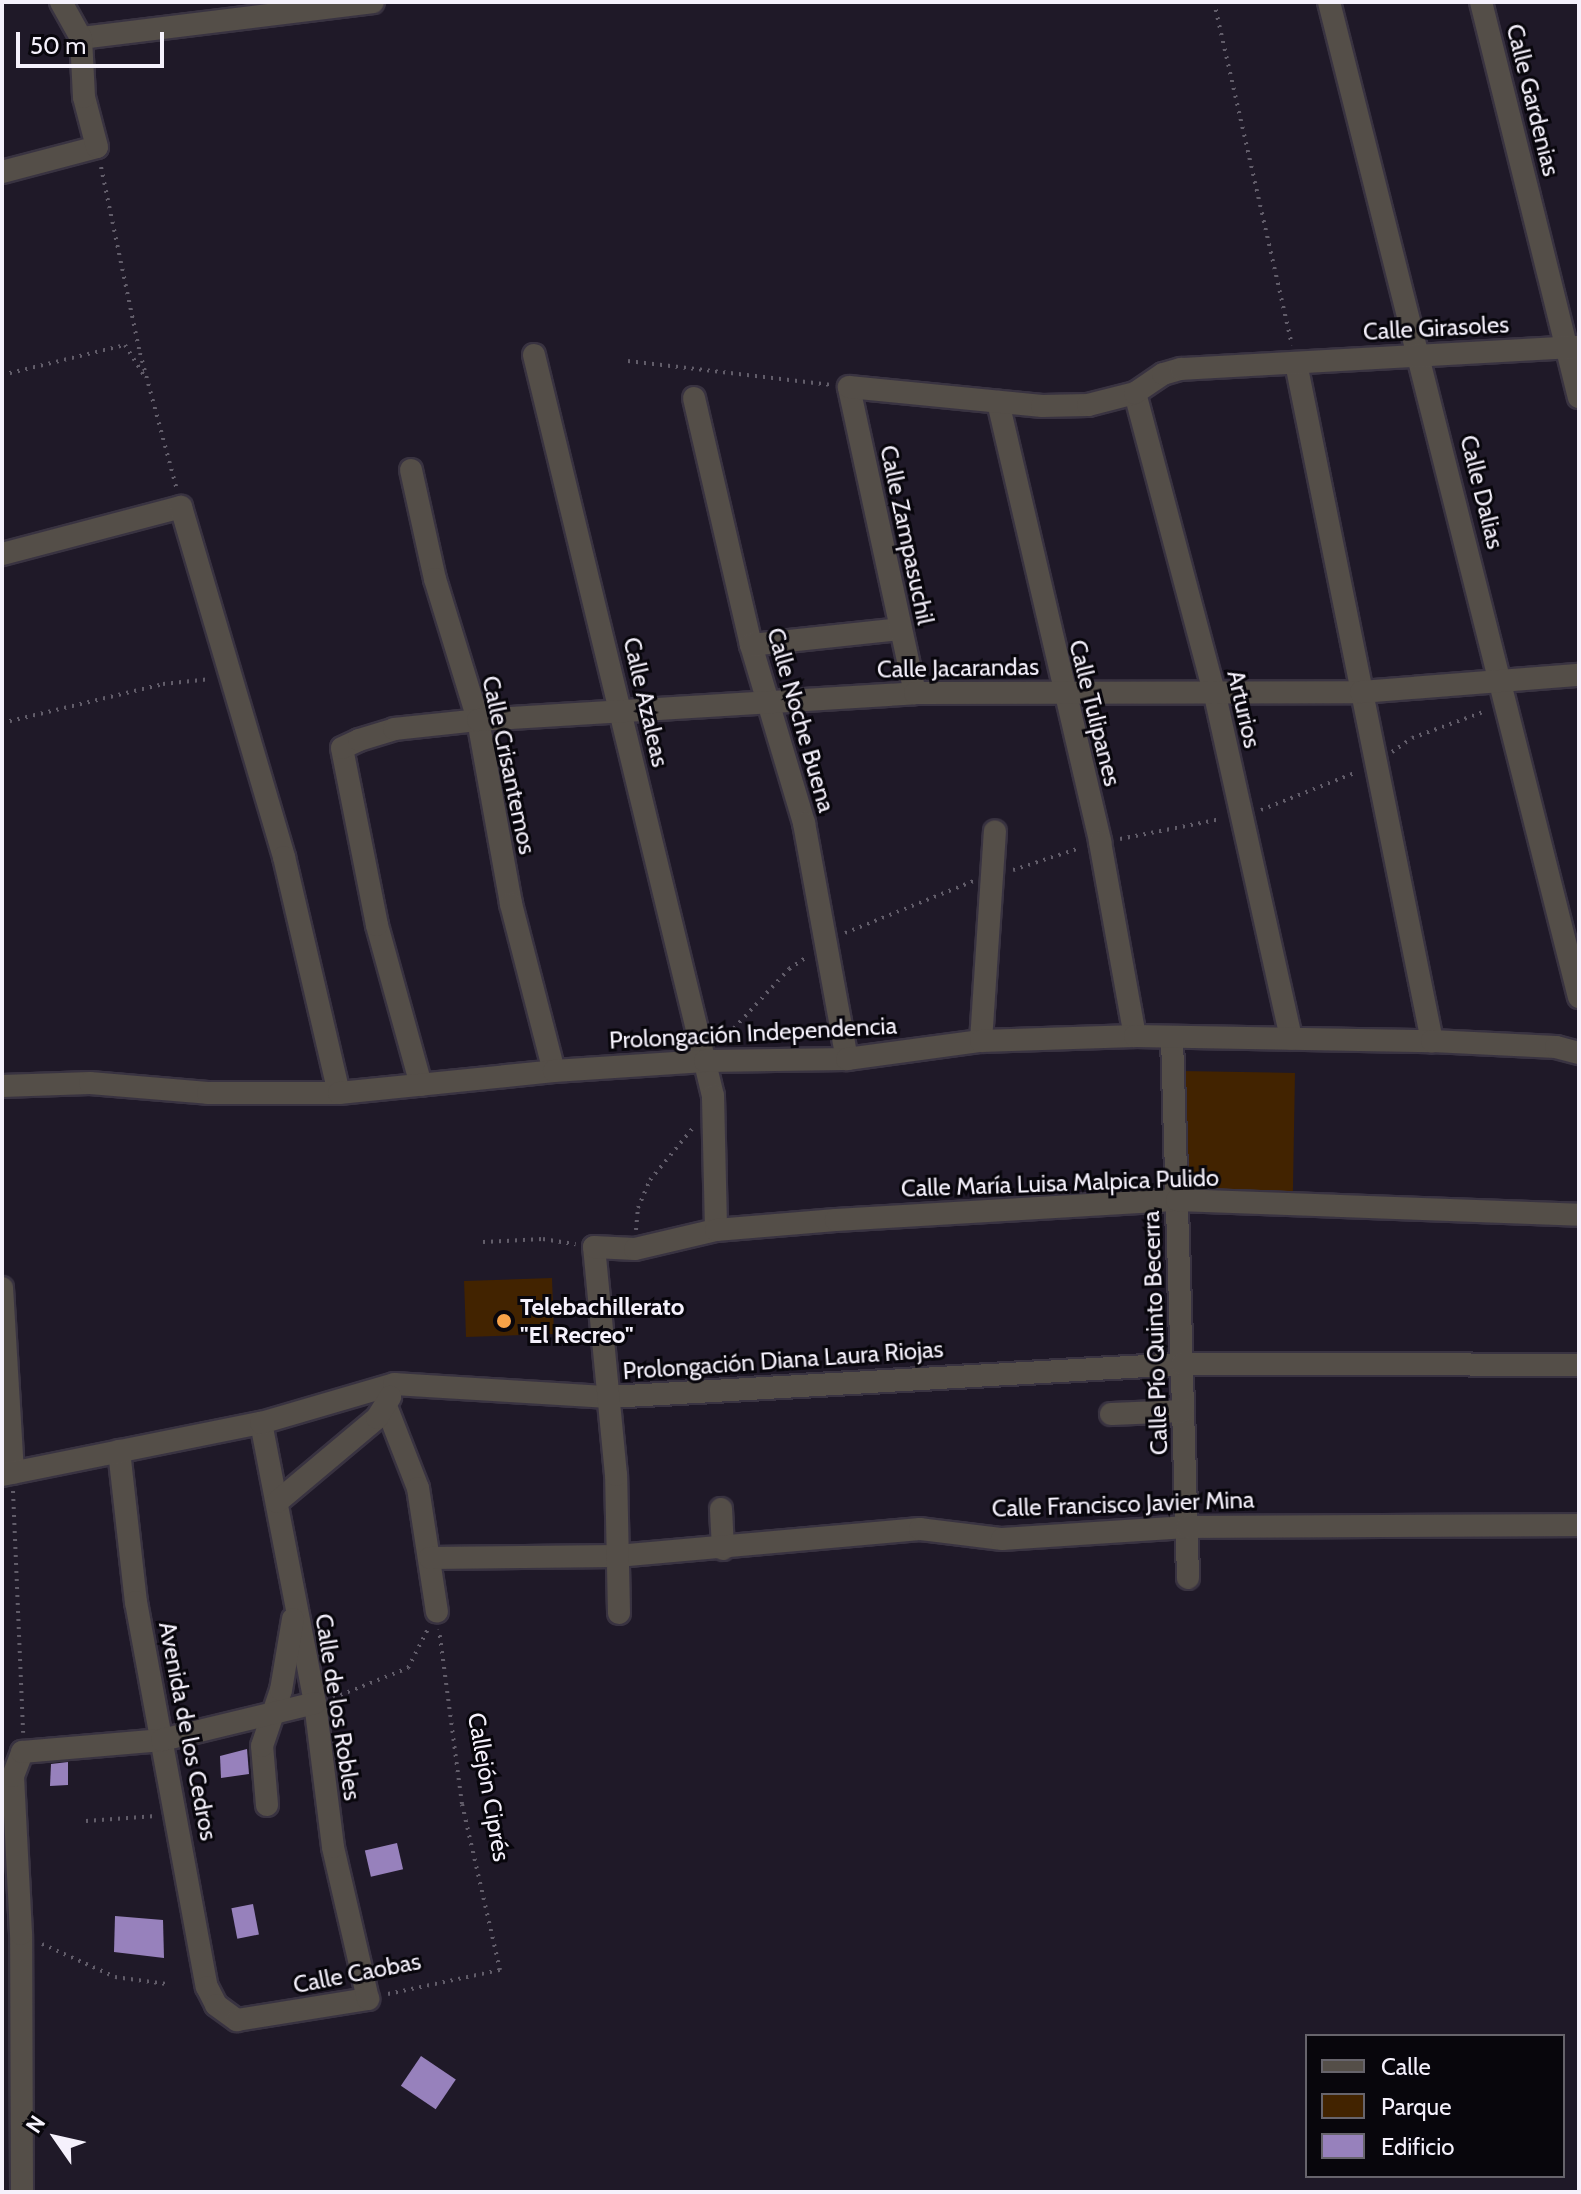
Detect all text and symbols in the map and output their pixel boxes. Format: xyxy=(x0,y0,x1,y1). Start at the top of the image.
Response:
scale bar xyxy=(20,16,168,66)
street label: Calle Gardenias xyxy=(1500,21,1566,179)
text: 50 m xyxy=(30,31,86,60)
street label: Calle Girasoles xyxy=(1362,310,1510,346)
street label: Calle Dalias xyxy=(1454,432,1510,552)
street label: Calle Zampasuchil xyxy=(874,443,940,627)
street label: Calle Noche Buena xyxy=(761,624,841,816)
street label: Calle Azaleas xyxy=(617,634,675,770)
street label: Calle Tulipanes xyxy=(1063,637,1127,789)
street label: Calle Jacarandas xyxy=(877,652,1039,684)
street label: Arturios xyxy=(1221,667,1267,751)
street label: Calle Crisantemos xyxy=(476,673,542,857)
street label: Prolongación Independencia xyxy=(608,1011,898,1055)
street label: Calle María Luisa Malpica Pulido xyxy=(900,1163,1220,1203)
street label: Calle Pío Quinto Becerra xyxy=(1136,1210,1174,1456)
place label: Telebachillerato "El Recreo" xyxy=(520,1293,684,1349)
marker: Telebachillerato "El Recreo" xyxy=(495,1312,513,1330)
street label: Prolongación Diana Laura Riojas xyxy=(622,1334,944,1386)
street label: Calle Francisco Javier Mina xyxy=(991,1485,1255,1523)
street label: Calle de los Robles xyxy=(309,1612,367,1802)
street label: Avenida de los Cedros xyxy=(153,1619,223,1843)
street label: Callejón Ciprés xyxy=(462,1710,516,1864)
street label: Calle Caobas xyxy=(291,1947,423,1999)
legend xyxy=(1305,2034,1565,2178)
text: Calle xyxy=(1381,2052,1431,2081)
text: Parque xyxy=(1381,2092,1451,2121)
north arrow xyxy=(16,2098,96,2178)
text: N xyxy=(20,2110,51,2138)
text: Edificio xyxy=(1381,2132,1455,2161)

